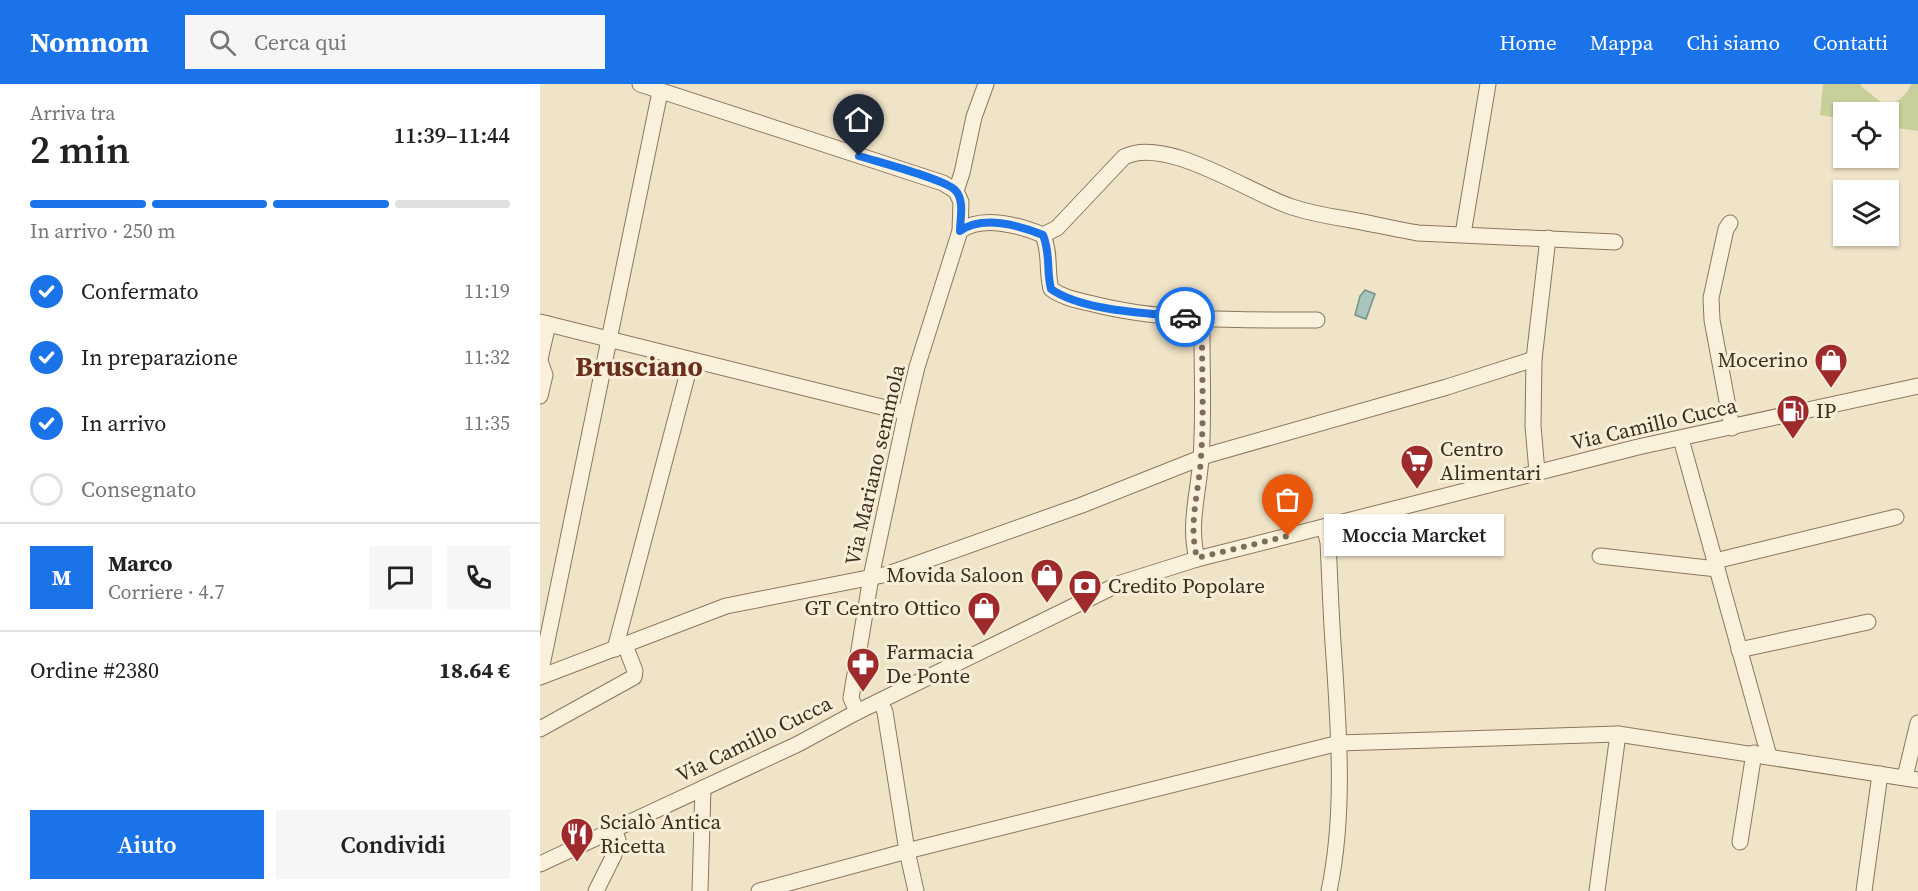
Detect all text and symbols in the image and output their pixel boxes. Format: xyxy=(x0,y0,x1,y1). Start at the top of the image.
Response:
search box xyxy=(185,15,605,69)
text: Nomnom xyxy=(30,23,149,61)
icon: search xyxy=(206,26,239,59)
text: Cerca qui xyxy=(254,27,347,57)
text: Home xyxy=(1499,28,1557,57)
text: Mappa xyxy=(1590,28,1654,57)
text: Chi siamo xyxy=(1687,28,1780,57)
text: Contatti xyxy=(1813,28,1888,57)
pin xyxy=(833,94,884,156)
text: Arriva tra xyxy=(30,99,115,127)
map controls xyxy=(1833,102,1899,246)
button: locate xyxy=(1833,102,1899,168)
icon: home xyxy=(842,103,875,136)
text: 11:39–11:44 xyxy=(394,120,510,150)
text: 2 min xyxy=(30,123,130,176)
button: layers xyxy=(1833,180,1899,246)
text: In arrivo · 250 m xyxy=(30,217,176,245)
icon: check xyxy=(30,275,63,308)
text: Confermato xyxy=(81,276,199,306)
text: 11:19 xyxy=(464,277,510,305)
courier xyxy=(1155,287,1215,347)
icon: car xyxy=(1169,301,1202,334)
icon: check xyxy=(30,341,63,374)
text: In preparazione xyxy=(81,342,238,372)
shop icon: Mocerino xyxy=(1813,342,1849,389)
text: 11:32 xyxy=(464,343,510,371)
place label: Mocerino xyxy=(1718,345,1808,374)
district label: Brusciano xyxy=(575,348,703,385)
street label: Via Mariano semmola xyxy=(837,361,912,568)
street label: Via Camillo Cucca xyxy=(1568,390,1740,457)
fuel station icon: IP xyxy=(1775,393,1811,440)
place label: IP xyxy=(1816,396,1836,425)
icon: check xyxy=(30,407,63,440)
text: In arrivo xyxy=(81,408,166,438)
text: 11:35 xyxy=(464,409,510,437)
place label: Centro Alimentari xyxy=(1440,434,1541,487)
supermarket icon: Centro Alimentari xyxy=(1399,443,1435,490)
text: Consegnato xyxy=(81,474,196,504)
pin xyxy=(1262,474,1313,536)
icon: bag xyxy=(1271,483,1304,516)
callout: Moccia Marcket xyxy=(1324,515,1504,557)
text: Moccia Marcket xyxy=(1342,521,1486,549)
button: chat xyxy=(369,546,432,609)
button: phone xyxy=(447,546,510,609)
text: Marco xyxy=(108,548,172,578)
shop icon: Movida Saloon xyxy=(1029,557,1065,604)
place label: Movida Saloon xyxy=(886,560,1024,589)
text: M xyxy=(52,562,71,592)
bank icon: Credito Popolare xyxy=(1067,568,1103,615)
place label: Credito Popolare xyxy=(1108,571,1265,600)
text: Corriere · 4.7 xyxy=(108,578,224,606)
shop icon: GT Centro Ottico xyxy=(966,590,1002,637)
place label: GT Centro Ottico xyxy=(805,593,961,622)
place label: Farmacia De Ponte xyxy=(886,637,974,690)
pharmacy icon: Farmacia De Ponte xyxy=(845,646,881,693)
text: Ordine #2380 xyxy=(30,655,159,685)
text: 18.64 € xyxy=(439,655,510,685)
street label: Via Camillo Cucca xyxy=(671,688,837,789)
place label: Scialò Antica Ricetta xyxy=(600,807,722,860)
button: Aiuto xyxy=(30,810,264,879)
button: Condividi xyxy=(276,810,510,879)
restaurant icon: Scialò Antica Ricetta xyxy=(559,816,595,863)

